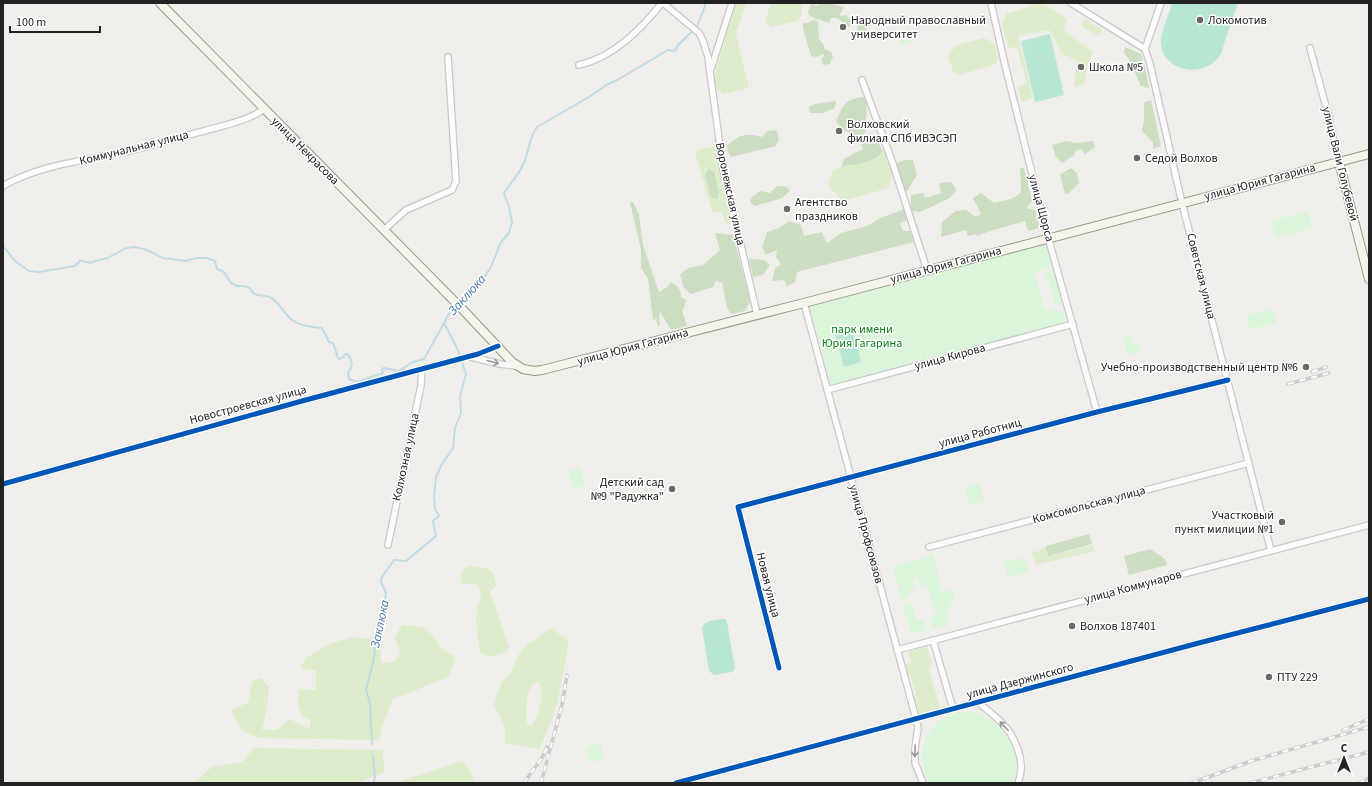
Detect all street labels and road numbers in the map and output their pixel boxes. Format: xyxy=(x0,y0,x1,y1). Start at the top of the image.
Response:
street label: улица Вали Голубевой xyxy=(1318,105,1362,223)
street label: улица Некрасова xyxy=(267,113,343,189)
street label: Коммунальная улица xyxy=(78,126,190,170)
street label: Воронежская улица xyxy=(711,141,749,247)
street label: улица Юрия Гагарина xyxy=(1203,159,1317,205)
street label: улица Щорса xyxy=(1024,172,1058,244)
street label: Советская улица xyxy=(1182,231,1220,321)
street label: улица Юрия Гагарина xyxy=(889,242,1003,288)
street label: улица Юрия Гагарина xyxy=(576,324,690,370)
street label: улица Кирова xyxy=(913,339,987,375)
street label: Новостроевская улица xyxy=(188,381,308,429)
street label: Колхозная улица xyxy=(388,411,424,503)
street label: улица Работниц xyxy=(937,414,1023,452)
street label: Комсомольская улица xyxy=(1031,482,1147,528)
street label: улица Профсоюзов xyxy=(845,483,887,585)
street label: Новая улица xyxy=(752,551,784,619)
street label: улица Коммунаров xyxy=(1082,566,1184,608)
street label: улица Дзержинского xyxy=(965,659,1075,703)

